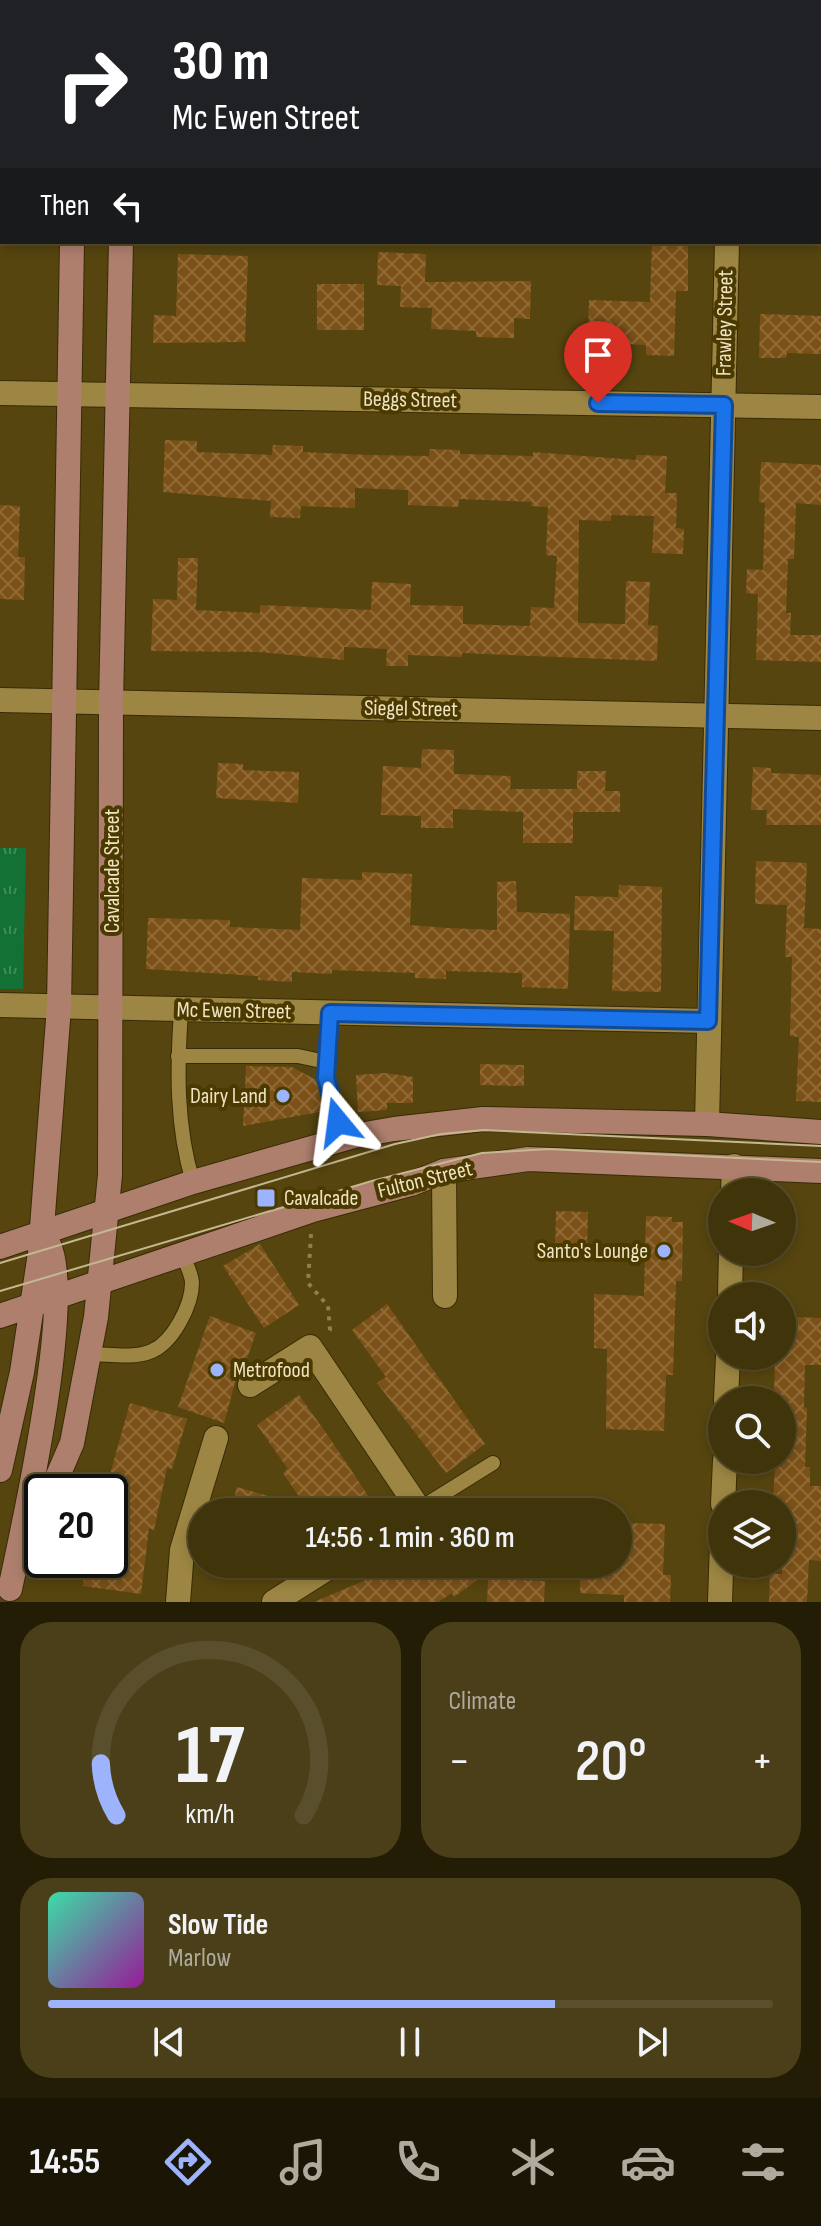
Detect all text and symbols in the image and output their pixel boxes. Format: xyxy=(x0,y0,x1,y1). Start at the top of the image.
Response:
text: 30 m xyxy=(172,29,270,96)
icon: right xyxy=(40,32,144,136)
text: Mc Ewen Street xyxy=(172,97,360,140)
icon: left xyxy=(106,184,150,228)
text: Then xyxy=(40,188,90,224)
street label: Frawley Street xyxy=(711,269,739,376)
pin xyxy=(564,321,632,403)
icon: arrive xyxy=(576,333,620,377)
street label: Beggs Street xyxy=(363,386,458,414)
street label: Siegel Street xyxy=(364,695,458,723)
street label: Cavalcade Street xyxy=(99,809,126,933)
street label: Mc Ewen Street xyxy=(176,996,292,1026)
position arrow xyxy=(296,1080,380,1164)
place label: Dairy Land xyxy=(190,1083,267,1110)
marker: Dairy Land xyxy=(274,1087,292,1105)
street label: Fulton Street xyxy=(375,1155,475,1205)
north arrow xyxy=(708,1178,796,1266)
map controls xyxy=(708,1178,796,1578)
place label: Cavalcade xyxy=(284,1185,358,1212)
marker: Cavalcade xyxy=(255,1187,277,1209)
place label: Santo's Lounge xyxy=(537,1238,648,1265)
marker: Santo's Lounge xyxy=(655,1242,673,1260)
button: sound xyxy=(708,1282,796,1370)
place label: Metrofood xyxy=(233,1357,310,1384)
marker: Metrofood xyxy=(208,1361,226,1379)
button: search xyxy=(708,1386,796,1474)
speed limit sign: 20 xyxy=(24,1474,128,1578)
button: layers xyxy=(708,1490,796,1578)
text: 14:56 · 1 min · 360 m xyxy=(305,1520,515,1556)
text: Climate xyxy=(449,1686,516,1717)
text: 17 xyxy=(176,1707,245,1807)
text: 20° xyxy=(575,1726,647,1798)
text: − xyxy=(449,1735,470,1788)
text: + xyxy=(751,1735,773,1788)
text: km/h xyxy=(186,1797,235,1832)
text: Slow Tide xyxy=(168,1907,268,1943)
text: Marlow xyxy=(168,1943,231,1974)
icon: previous xyxy=(147,2020,191,2064)
icon: pause xyxy=(388,2020,432,2064)
icon: next xyxy=(630,2020,674,2064)
icon: directions xyxy=(160,2134,216,2190)
icon: music xyxy=(275,2134,331,2190)
icon: phone xyxy=(390,2134,446,2190)
icon: climate xyxy=(505,2134,561,2190)
icon: car xyxy=(620,2134,676,2190)
icon: filters xyxy=(735,2134,791,2190)
text: 14:55 xyxy=(30,2141,100,2184)

